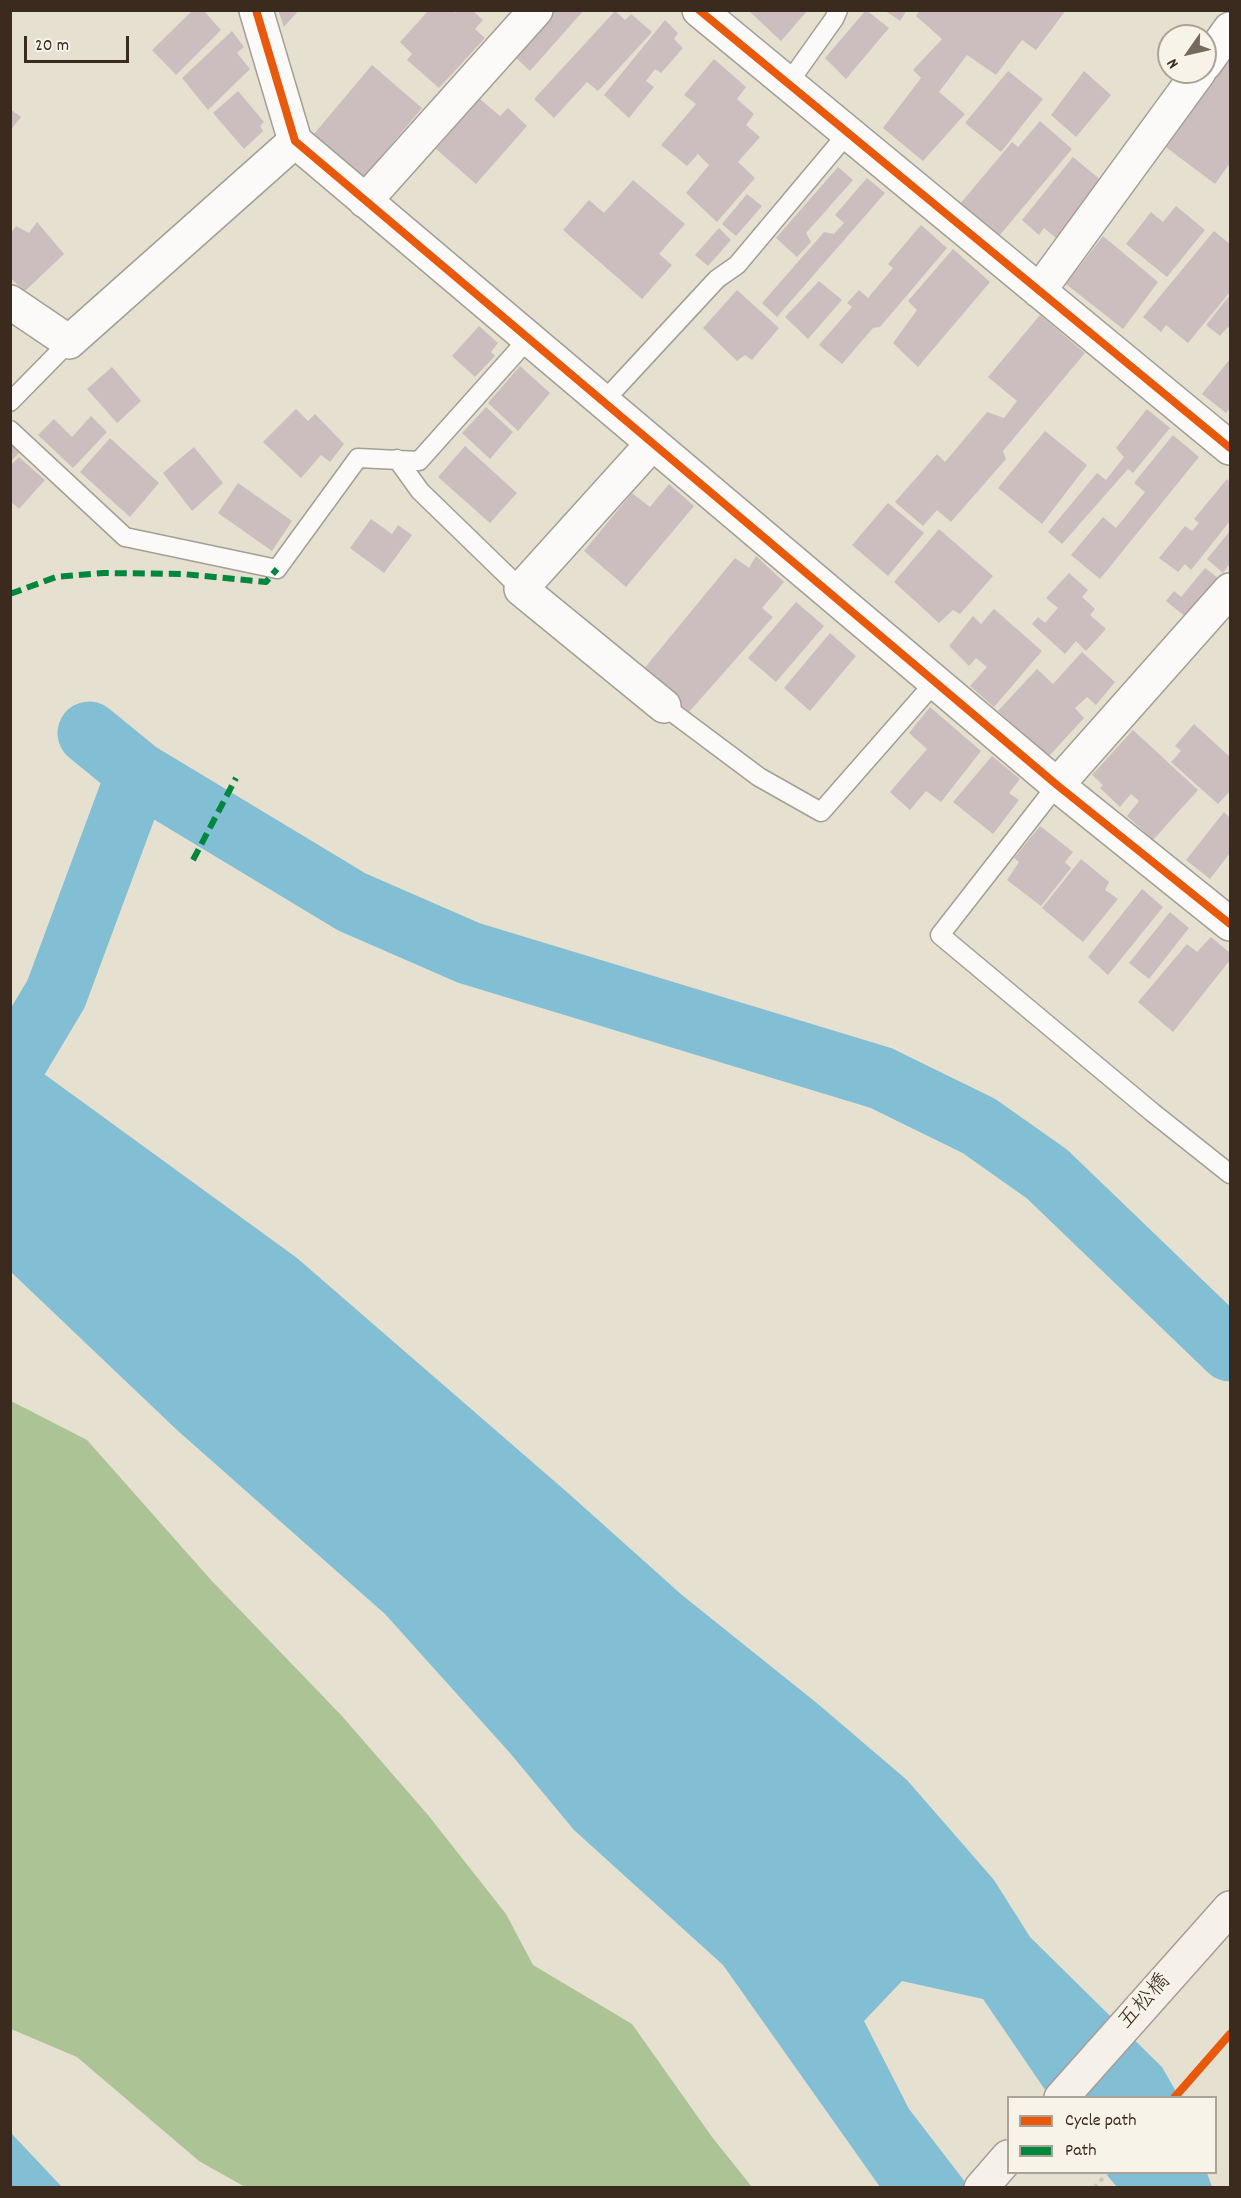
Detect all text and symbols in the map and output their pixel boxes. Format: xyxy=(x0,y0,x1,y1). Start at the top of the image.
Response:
scale bar xyxy=(27,24,132,62)
north arrow xyxy=(1157,24,1217,84)
text: 20 m xyxy=(35,34,69,59)
text: N xyxy=(1162,54,1185,73)
street label: 五松橋 xyxy=(1114,1970,1178,2036)
legend xyxy=(1007,2096,1217,2174)
text: Cycle path xyxy=(1065,2109,1136,2134)
text: Path xyxy=(1065,2139,1097,2164)

